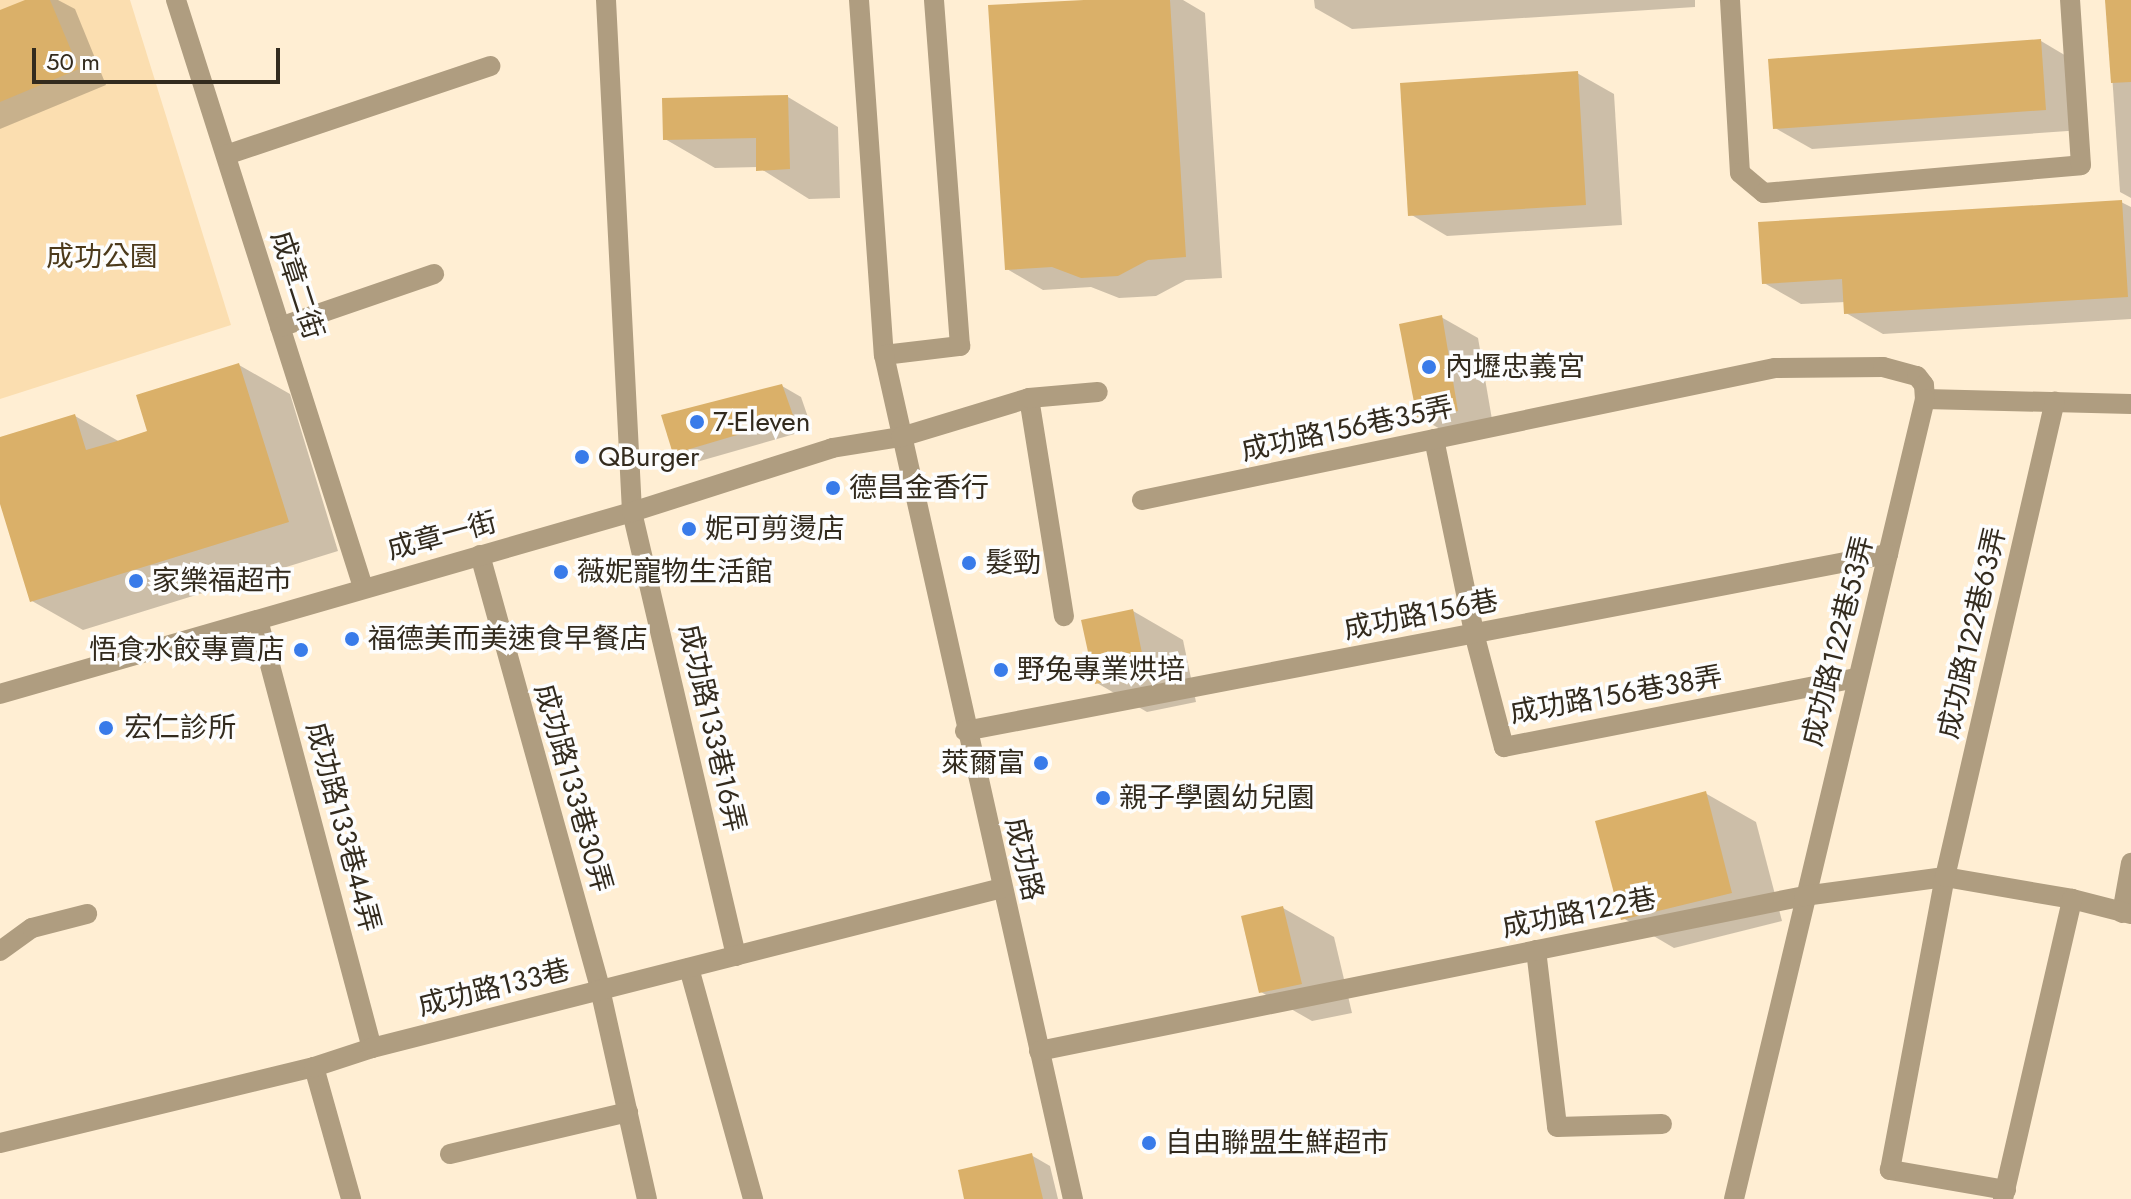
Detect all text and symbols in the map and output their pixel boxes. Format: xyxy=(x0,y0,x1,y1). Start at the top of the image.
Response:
scale bar xyxy=(36,32,284,82)
text: 50 m xyxy=(46,44,100,79)
street label: 成章二街 xyxy=(264,227,330,343)
park label: 成功公園 xyxy=(46,240,158,274)
place label: 內壢忠義宮 xyxy=(1445,350,1585,384)
marker: 內壢忠義宮 xyxy=(1420,358,1438,376)
street label: 成功路156巷35弄 xyxy=(1238,390,1456,468)
place label: 7-Eleven xyxy=(713,405,810,439)
marker: 7-Eleven xyxy=(688,413,706,431)
place label: QBurger xyxy=(598,440,700,474)
marker: QBurger xyxy=(573,448,591,466)
place label: 德昌金香行 xyxy=(849,471,989,505)
marker: 德昌金香行 xyxy=(824,479,842,497)
street label: 成章一街 xyxy=(384,505,500,567)
place label: 妮可剪燙店 xyxy=(705,512,845,546)
marker: 妮可剪燙店 xyxy=(680,520,698,538)
street label: 成功路122巷63弄 xyxy=(1931,524,2013,742)
street label: 成功路122巷53弄 xyxy=(1796,532,1880,750)
place label: 髮勁 xyxy=(985,546,1041,580)
marker: 髮勁 xyxy=(960,554,978,572)
place label: 薇妮寵物生活館 xyxy=(577,555,773,589)
marker: 薇妮寵物生活館 xyxy=(552,563,570,581)
place label: 家樂福超市 xyxy=(152,564,292,598)
marker: 家樂福超市 xyxy=(127,572,145,590)
street label: 成功路156巷 xyxy=(1341,584,1501,646)
street label: 成功路133巷16弄 xyxy=(672,621,752,835)
place label: 福德美而美速食早餐店 xyxy=(368,622,648,656)
marker: 福德美而美速食早餐店 xyxy=(343,630,361,648)
place label: 悟食水餃專賣店 xyxy=(89,633,285,667)
marker: 悟食水餃專賣店 xyxy=(292,641,310,659)
place label: 野兔專業烘培 xyxy=(1017,653,1185,687)
street label: 成功路156巷38弄 xyxy=(1507,660,1725,730)
marker: 野兔專業烘培 xyxy=(992,661,1010,679)
street label: 成功路133巷30弄 xyxy=(527,680,619,896)
place label: 宏仁診所 xyxy=(124,711,236,745)
marker: 宏仁診所 xyxy=(95,717,117,739)
street label: 成功路133巷44弄 xyxy=(299,718,387,936)
place label: 萊爾富 xyxy=(941,746,1025,780)
marker: 萊爾富 xyxy=(1032,754,1050,772)
place label: 親子學園幼兒園 xyxy=(1119,781,1315,815)
marker: 親子學園幼兒園 xyxy=(1094,789,1112,807)
street label: 成功路 xyxy=(998,814,1050,904)
street label: 成功路122巷 xyxy=(1499,882,1659,944)
street label: 成功路133巷 xyxy=(415,953,573,1023)
place label: 自由聯盟生鮮超市 xyxy=(1165,1126,1389,1160)
marker: 自由聯盟生鮮超市 xyxy=(1140,1134,1158,1152)

